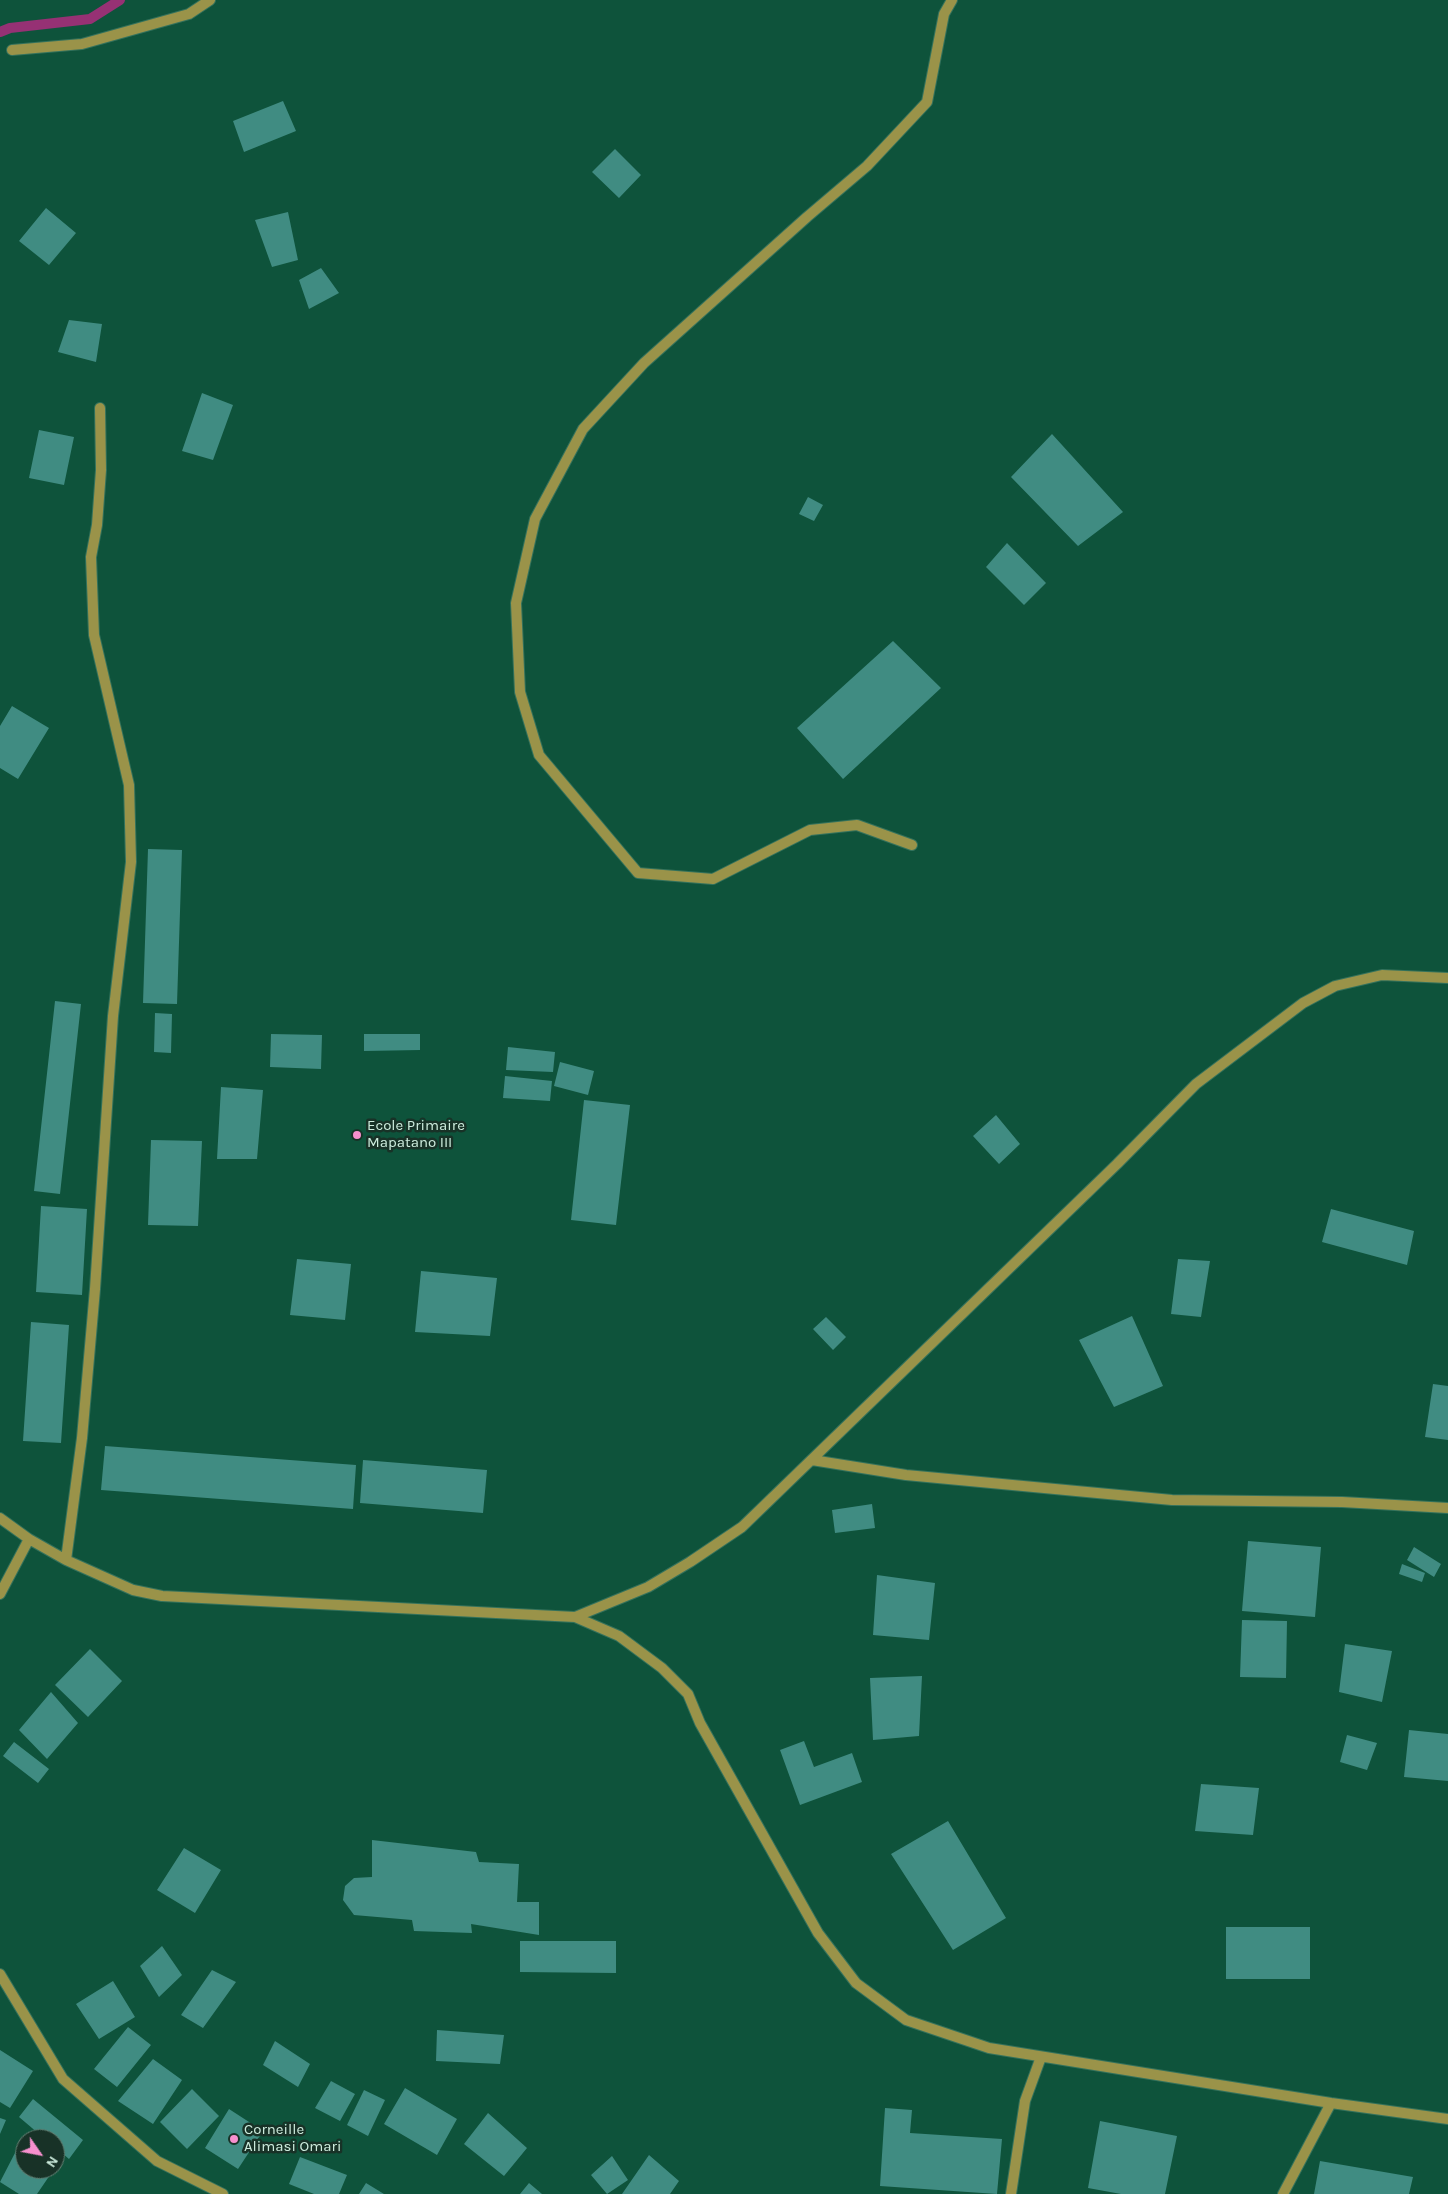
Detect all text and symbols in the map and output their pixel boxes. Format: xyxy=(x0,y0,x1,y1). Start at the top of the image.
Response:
place label: Ecole Primaire Mapatano III xyxy=(367,1117,465,1152)
marker: Ecole Primaire Mapatano III xyxy=(351,1129,363,1141)
place label: Corneille Alimasi Omari xyxy=(244,2121,341,2156)
north arrow xyxy=(15,2129,65,2179)
marker: Corneille Alimasi Omari xyxy=(228,2133,240,2145)
text: N xyxy=(42,2153,62,2171)

